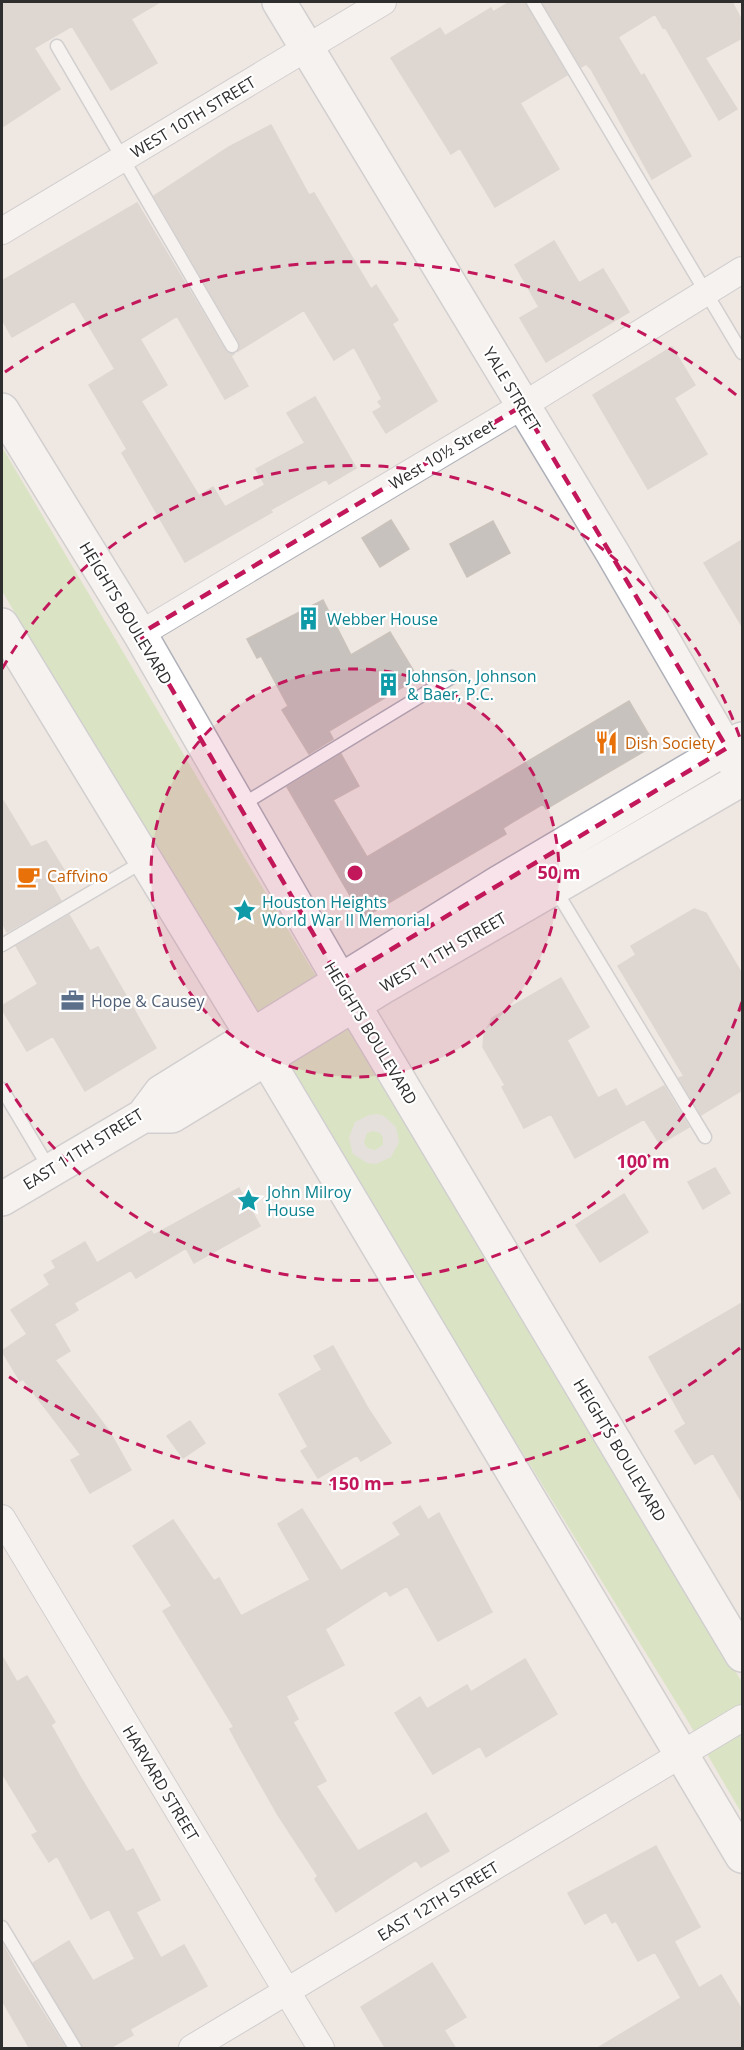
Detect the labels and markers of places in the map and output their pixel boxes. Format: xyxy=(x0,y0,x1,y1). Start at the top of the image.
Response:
building icon: Webber House xyxy=(296,606,322,632)
place label: Webber House xyxy=(327,608,438,630)
place label: Johnson, Johnson & Baer, P.C. xyxy=(405,665,537,705)
building icon: Johnson, Johnson & Baer, P.C. xyxy=(376,672,402,698)
restaurant icon: Dish Society xyxy=(594,730,620,756)
place label: Dish Society xyxy=(625,732,716,754)
cafe icon: Caffvino xyxy=(16,863,42,889)
centre of rings xyxy=(345,863,365,883)
place label: Caffvino xyxy=(47,865,108,887)
place label: Houston Heights World War II Memorial xyxy=(262,891,430,931)
place icon: Houston Heights World War II Memorial xyxy=(231,898,257,924)
office icon: Hope & Causey xyxy=(60,988,86,1014)
place label: Hope & Causey xyxy=(91,990,206,1012)
place label: John Milroy House xyxy=(265,1181,352,1221)
place icon: John Milroy House xyxy=(236,1188,262,1214)

